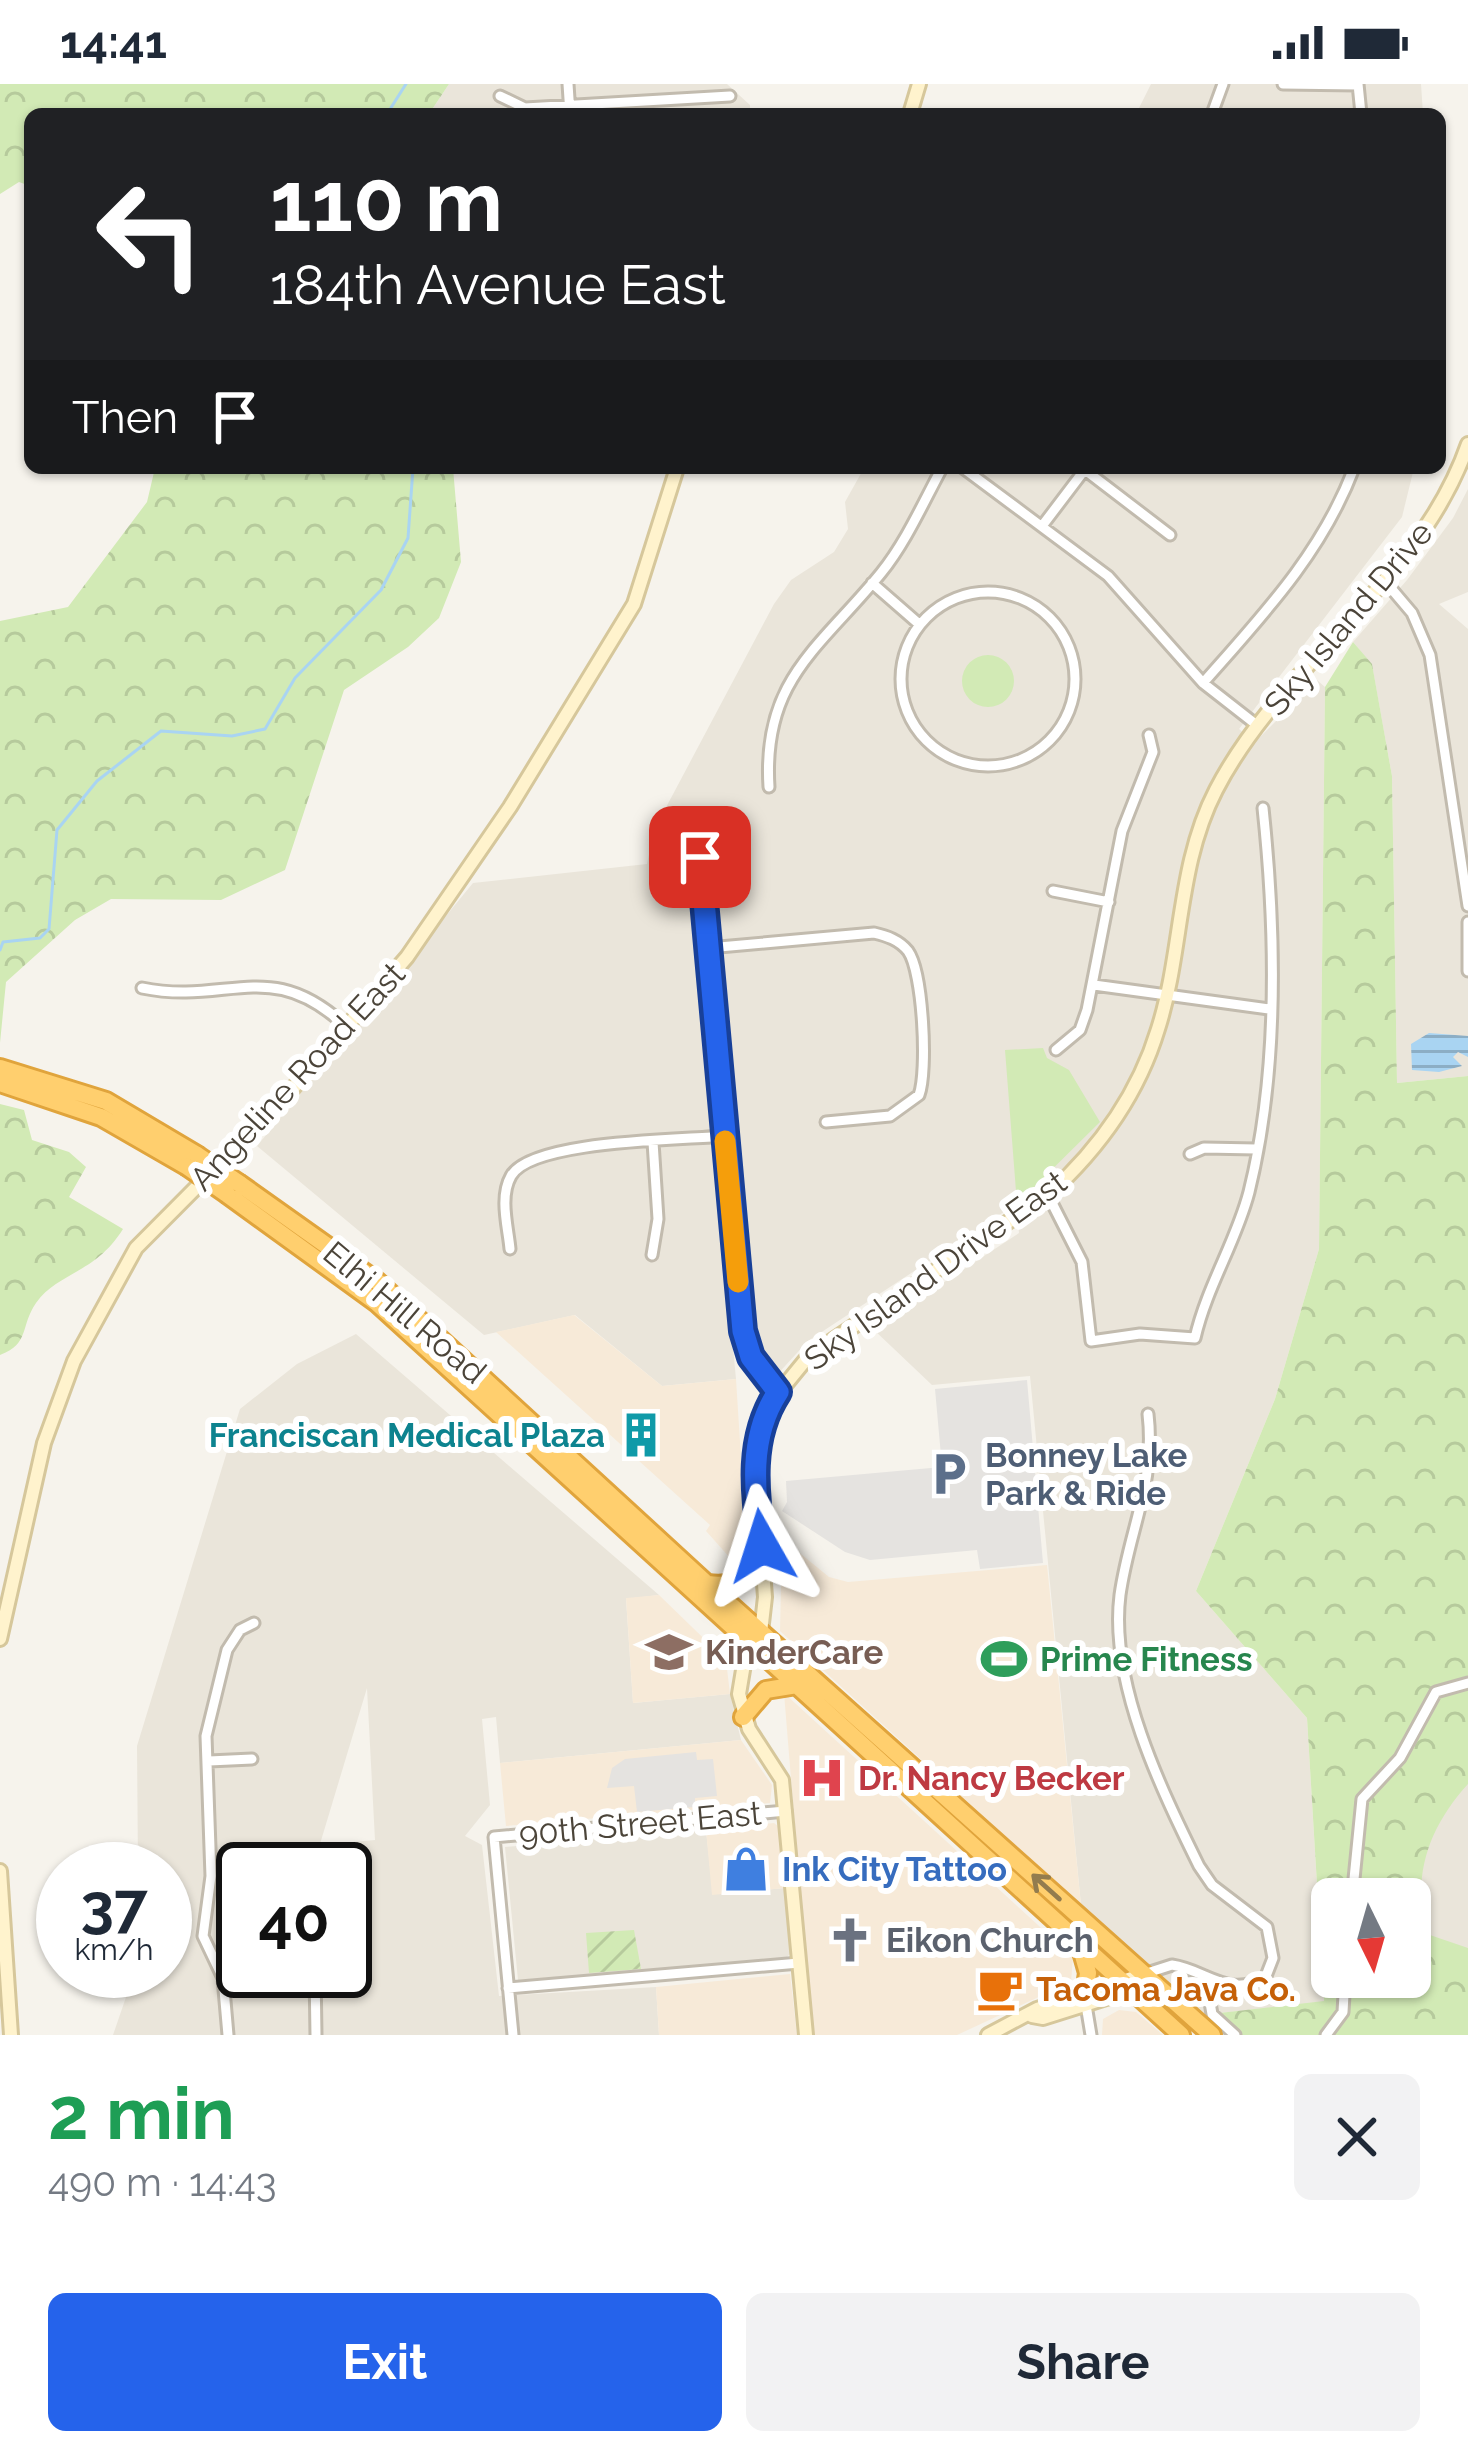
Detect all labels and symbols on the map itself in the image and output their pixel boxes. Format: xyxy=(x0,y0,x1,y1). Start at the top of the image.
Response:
street label: Sky Island Drive xyxy=(1256,514,1441,723)
pin xyxy=(649,806,751,908)
street label: Angeline Road East xyxy=(182,954,413,1198)
street label: Sky Island Drive East xyxy=(797,1162,1074,1379)
street label: Elhi Hill Road xyxy=(316,1233,494,1392)
building icon: Franciscan Medical Plaza xyxy=(616,1410,666,1460)
place label: Franciscan Medical Plaza xyxy=(209,1416,605,1455)
place label: Bonney Lake Park & Ride xyxy=(985,1436,1188,1513)
parking icon: Bonney Lake Park & Ride xyxy=(924,1449,974,1499)
position arrow xyxy=(699,1483,825,1609)
school or university icon: KinderCare xyxy=(644,1627,694,1677)
place label: KinderCare xyxy=(705,1633,883,1672)
sports icon: Prime Fitness xyxy=(979,1634,1029,1684)
place label: Prime Fitness xyxy=(1040,1640,1253,1679)
hospital icon: Dr. Nancy Becker xyxy=(797,1753,847,1803)
place label: Dr. Nancy Becker xyxy=(858,1759,1125,1798)
street label: 90th Street East xyxy=(517,1793,763,1854)
speed limit sign: 40 xyxy=(216,1842,372,1998)
shop icon: Ink City Tattoo xyxy=(721,1844,771,1894)
place label: Ink City Tattoo xyxy=(782,1850,1007,1889)
one-way arrow xyxy=(1031,1874,1061,1901)
north arrow xyxy=(1311,1878,1431,1998)
church icon: Eikon Church xyxy=(825,1915,875,1965)
place label: Eikon Church xyxy=(886,1921,1094,1960)
cafe icon: Tacoma Java Co. xyxy=(975,1964,1025,2014)
place label: Tacoma Java Co. xyxy=(1036,1970,1296,2009)

